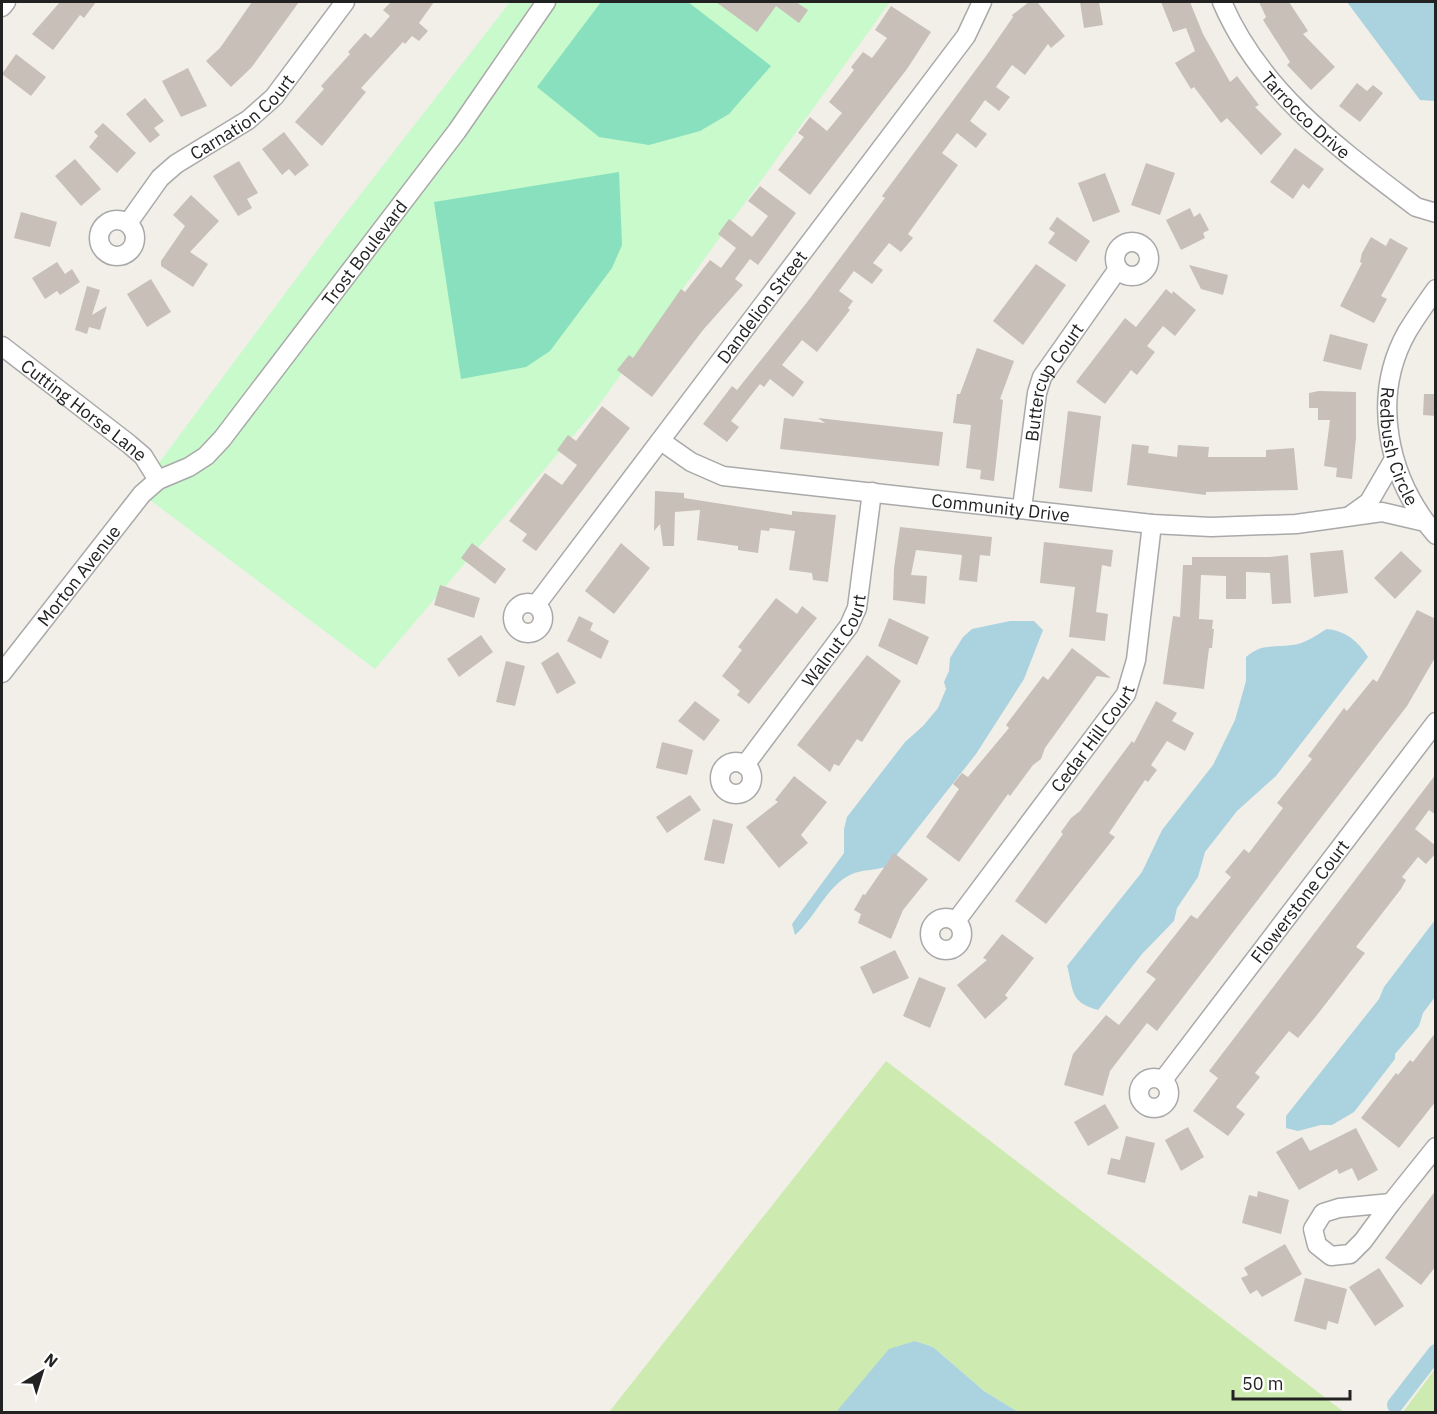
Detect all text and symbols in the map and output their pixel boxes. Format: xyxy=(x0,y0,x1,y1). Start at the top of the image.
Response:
street label: Tarrocco Drive xyxy=(1256,66,1356,163)
street label: Carnation Court xyxy=(185,69,299,164)
street label: Trost Boulevard xyxy=(316,195,412,310)
street label: Dandelion Street xyxy=(711,246,812,368)
street label: Buttercup Court xyxy=(1019,318,1088,443)
street label: Cutting Horse Lane xyxy=(17,354,152,466)
street label: Redbush Circle xyxy=(1376,386,1424,509)
street label: Community Drive xyxy=(930,488,1071,526)
street label: Morton Avenue xyxy=(32,520,125,631)
street label: Walnut Court xyxy=(796,593,870,691)
street label: Cedar Hill Court xyxy=(1045,683,1139,797)
street label: Flowerstone Court xyxy=(1245,835,1354,967)
north arrow xyxy=(12,1342,72,1402)
text: N xyxy=(41,1349,62,1372)
scale bar xyxy=(1233,1363,1350,1401)
text: 50 m xyxy=(1242,1372,1284,1395)

